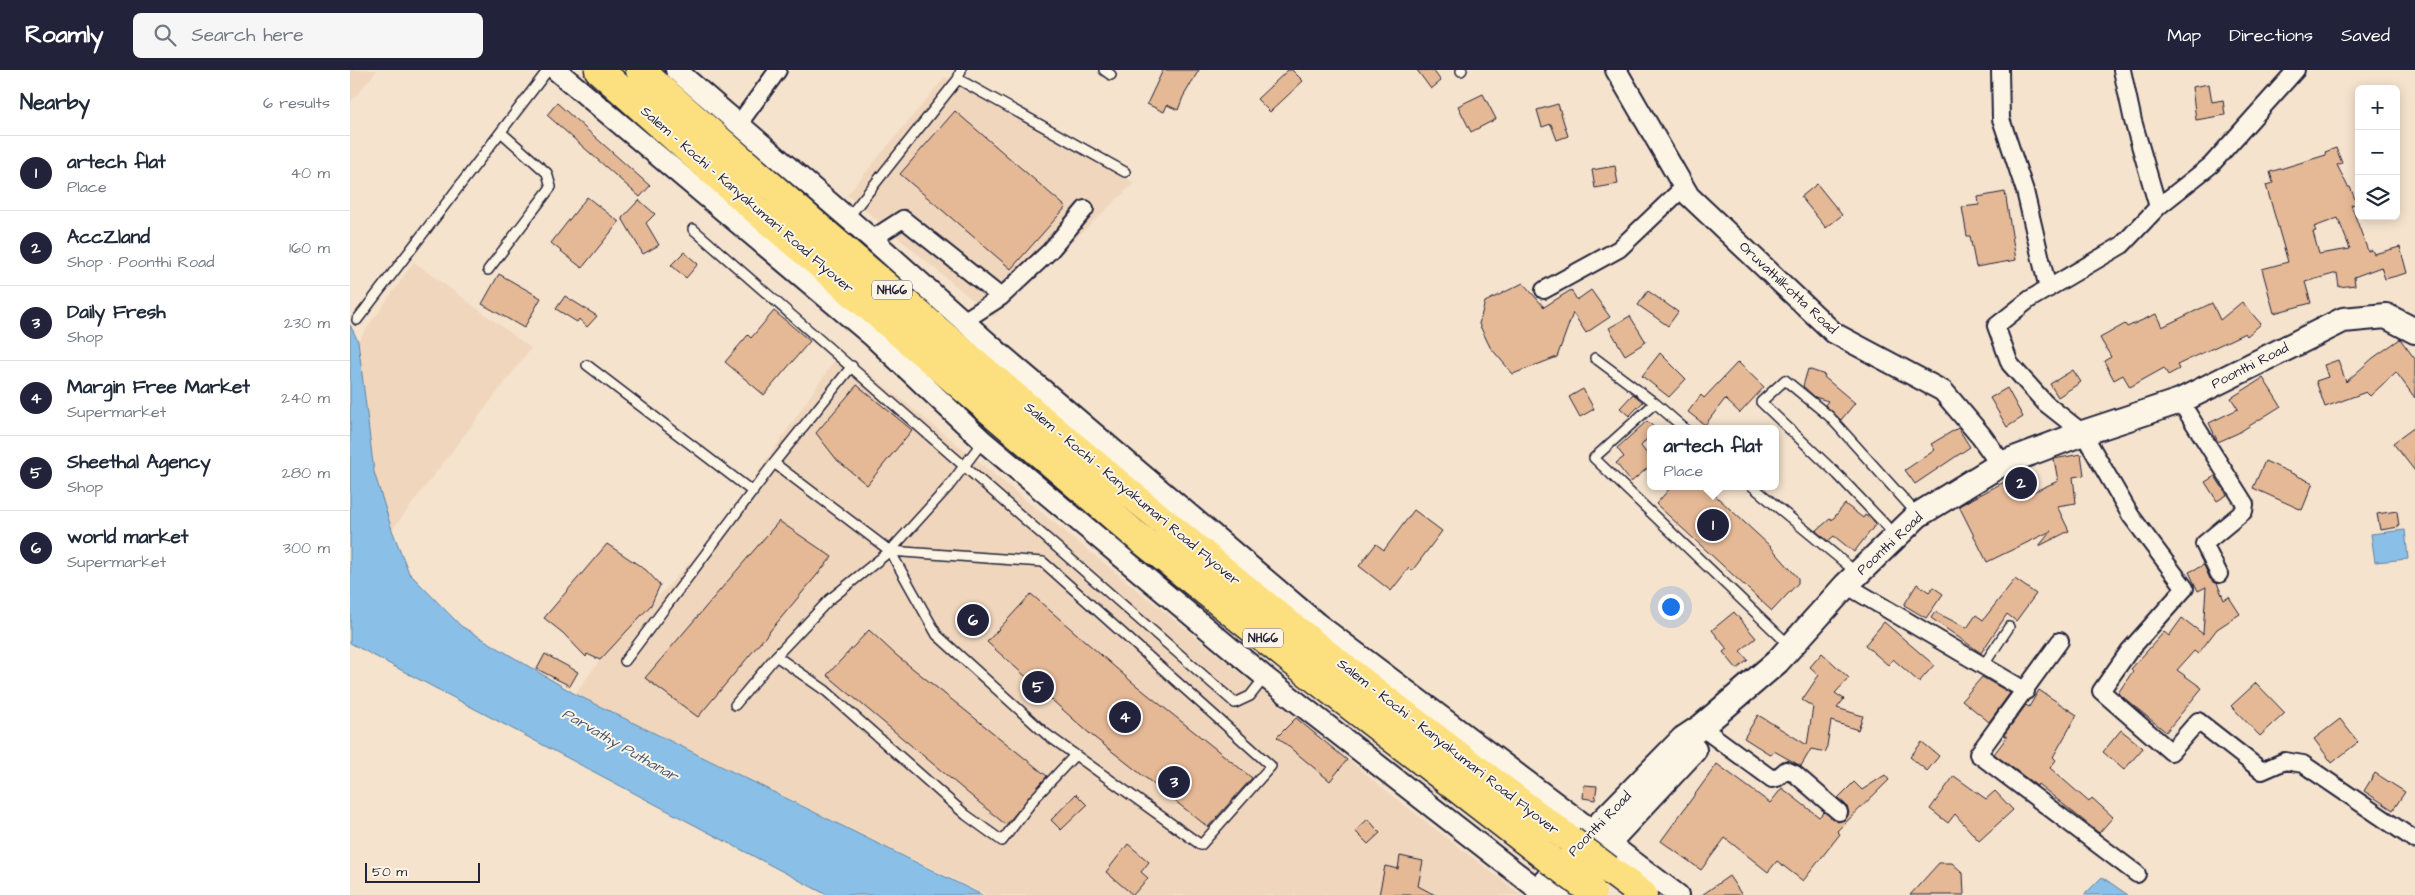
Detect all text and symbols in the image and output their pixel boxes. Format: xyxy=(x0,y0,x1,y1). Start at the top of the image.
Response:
search box xyxy=(133,13,483,58)
text: Roamly xyxy=(25,18,103,52)
icon: search xyxy=(151,21,179,49)
text: Search here xyxy=(191,22,304,49)
text: Map xyxy=(2167,23,2201,48)
text: Directions xyxy=(2229,23,2313,48)
text: Saved xyxy=(2341,23,2390,48)
map controls xyxy=(2355,85,2400,220)
button: + xyxy=(2355,85,2400,130)
text: Nearby xyxy=(20,88,90,117)
text: 6 results xyxy=(263,92,330,114)
street label: Salem - Kochi - Kanyakumari Road Flyover xyxy=(636,102,858,298)
button: − xyxy=(2355,130,2400,175)
text: artech flat xyxy=(67,149,166,176)
text: 1 xyxy=(35,162,37,184)
text: 40 m xyxy=(290,162,330,184)
button: layers xyxy=(2355,175,2400,220)
text: Place xyxy=(67,176,107,198)
text: AccZland xyxy=(67,224,150,251)
text: 2 xyxy=(31,237,41,259)
text: 160 m xyxy=(289,237,330,259)
street label: Oruvathilkotta Road xyxy=(1734,237,1842,339)
text: Shop · Poonthi Road xyxy=(67,251,214,273)
road number: NH66 xyxy=(872,280,912,300)
text: Daily Fresh xyxy=(67,299,166,326)
text: 3 xyxy=(32,312,40,334)
text: 230 m xyxy=(284,312,330,334)
text: Shop xyxy=(67,326,103,348)
street label: Poonthi Road xyxy=(2208,338,2292,394)
text: Margin Free Market xyxy=(67,374,250,401)
text: 4 xyxy=(31,387,41,409)
text: 240 m xyxy=(281,387,330,409)
street label: Salem - Kochi - Kanyakumari Road Flyover xyxy=(1020,397,1245,591)
text: Supermarket xyxy=(67,401,166,423)
popup xyxy=(1647,425,1779,490)
text: artech flat xyxy=(1664,433,1762,460)
text: Sheethal Agency xyxy=(67,449,211,476)
text: Place xyxy=(1664,460,1703,482)
text: 5 xyxy=(30,462,42,484)
text: 280 m xyxy=(282,462,330,484)
pin: 2 xyxy=(2005,464,2037,502)
text: Shop xyxy=(67,476,103,498)
pin: 1 xyxy=(1697,506,1729,544)
street label: Poonthi Road xyxy=(1852,508,1928,580)
text: world market xyxy=(67,524,188,551)
text: 6 xyxy=(31,537,41,559)
text: 300 m xyxy=(283,537,330,559)
text: Supermarket xyxy=(67,551,166,573)
your location xyxy=(1658,594,1684,620)
pin: 6 xyxy=(957,601,989,639)
road number: NH66 xyxy=(1243,628,1283,648)
street label: Salem - Kochi - Kanyakumari Road Flyover xyxy=(1333,654,1563,840)
pin: 5 xyxy=(1022,668,1054,706)
pin: 4 xyxy=(1109,698,1141,736)
water label: Parvathy Puthanar xyxy=(558,703,683,788)
pin: 3 xyxy=(1158,763,1190,801)
street label: Poonthi Road xyxy=(1564,787,1636,861)
scale bar xyxy=(365,860,480,883)
text: 50 m xyxy=(372,862,407,882)

